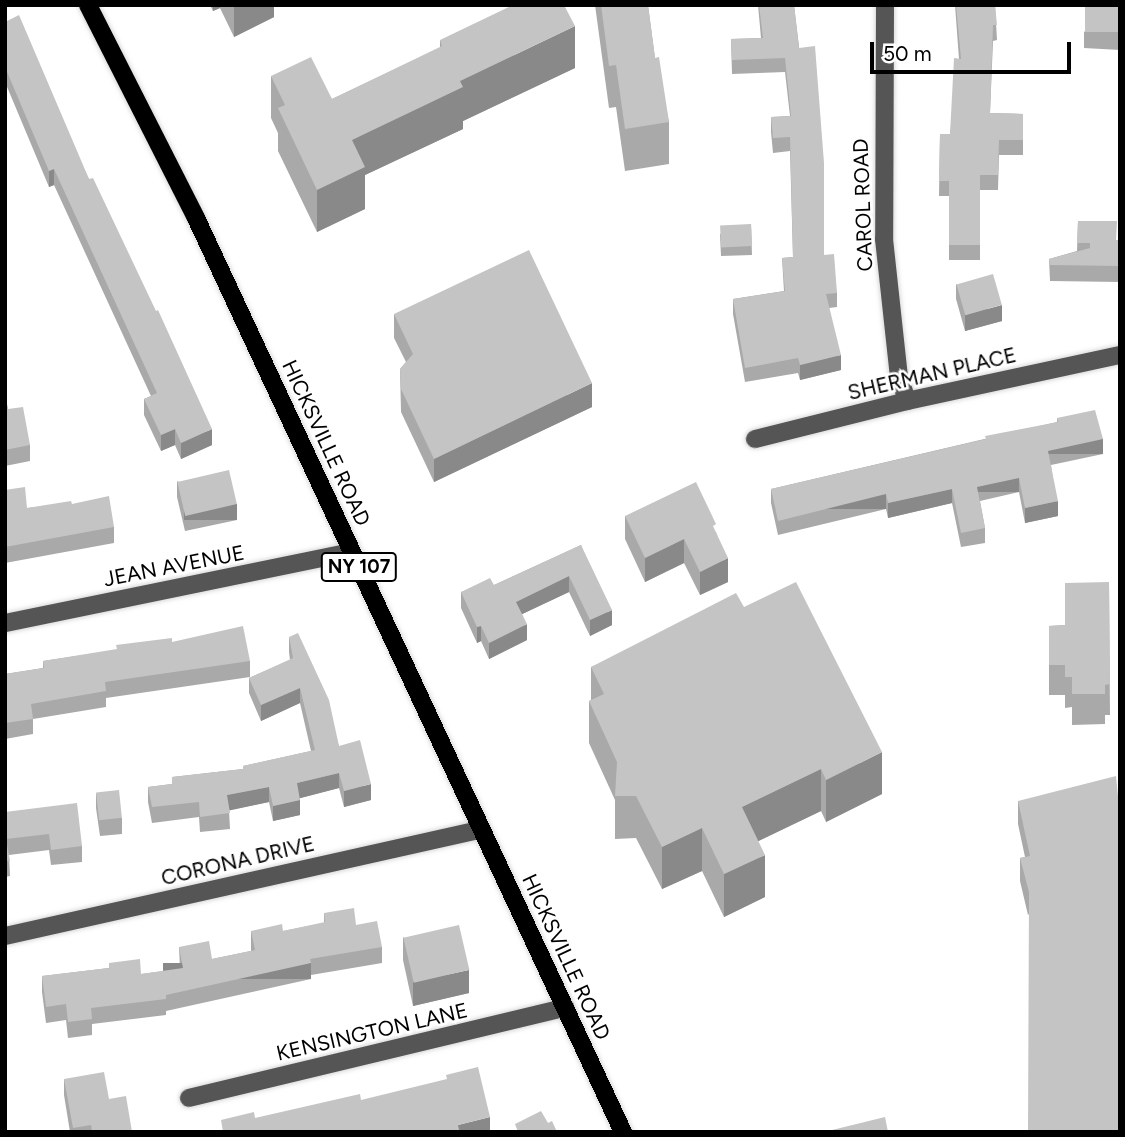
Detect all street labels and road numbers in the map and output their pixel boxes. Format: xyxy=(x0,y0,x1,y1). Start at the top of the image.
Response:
street label: CAROL ROAD xyxy=(848,138,878,272)
street label: SHERMAN PLACE xyxy=(845,342,1019,406)
street label: HICKSVILLE ROAD xyxy=(277,356,375,530)
street label: JEAN AVENUE xyxy=(102,540,246,592)
road number: NY 107 xyxy=(320,552,398,582)
street label: CORONA DRIVE xyxy=(159,831,317,891)
street label: HICKSVILLE ROAD xyxy=(517,870,615,1044)
street label: KENSINGTON LANE xyxy=(274,998,470,1066)

